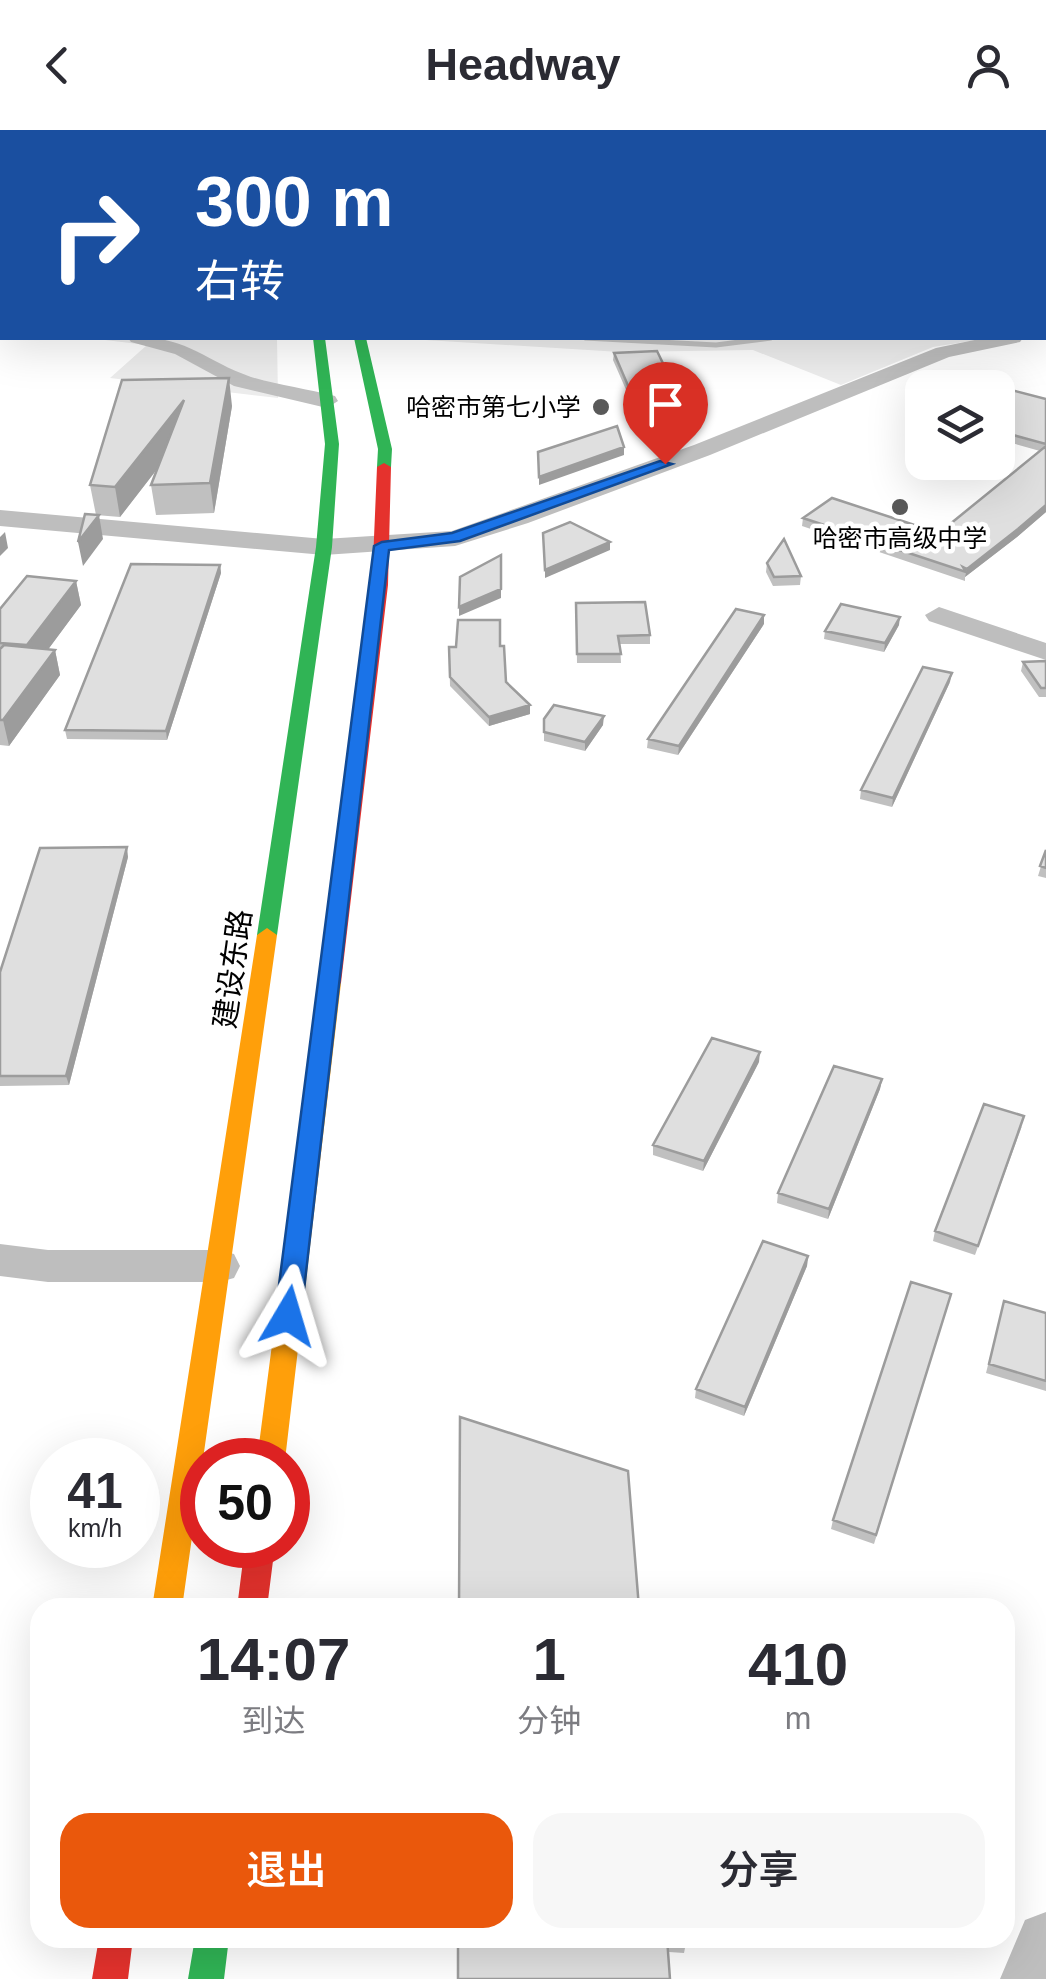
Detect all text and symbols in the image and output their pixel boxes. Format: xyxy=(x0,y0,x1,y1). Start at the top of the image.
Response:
icon: back xyxy=(30,38,85,93)
icon: person xyxy=(961,38,1016,93)
text: Headway xyxy=(425,39,621,90)
text: 300 m xyxy=(195,163,393,241)
icon: right xyxy=(30,170,160,300)
text: 右转 xyxy=(195,256,285,307)
pin xyxy=(623,362,708,465)
map controls xyxy=(905,370,1015,480)
button: layers xyxy=(905,370,1015,480)
icon: arrive xyxy=(638,377,693,432)
place label: 哈密市第七小学 xyxy=(406,393,581,421)
marker: 哈密市第七小学 xyxy=(590,396,612,418)
marker: 哈密市高级中学 xyxy=(889,496,911,518)
place label: 哈密市高级中学 xyxy=(812,524,988,552)
street label: 建设东路 xyxy=(208,907,257,1031)
position arrow xyxy=(236,1264,340,1368)
speed limit sign: 50 xyxy=(180,1438,310,1568)
text: 41 xyxy=(67,1463,123,1519)
text: km/h xyxy=(68,1514,122,1542)
text: 14:07 xyxy=(197,1626,350,1693)
text: 1 xyxy=(532,1626,566,1693)
text: 410 xyxy=(748,1631,848,1698)
text: m xyxy=(785,1700,811,1736)
text: 到达 xyxy=(242,1703,306,1739)
text: 分钟 xyxy=(517,1703,581,1739)
button: 退出 xyxy=(60,1813,513,1928)
button: 分享 xyxy=(533,1813,985,1928)

